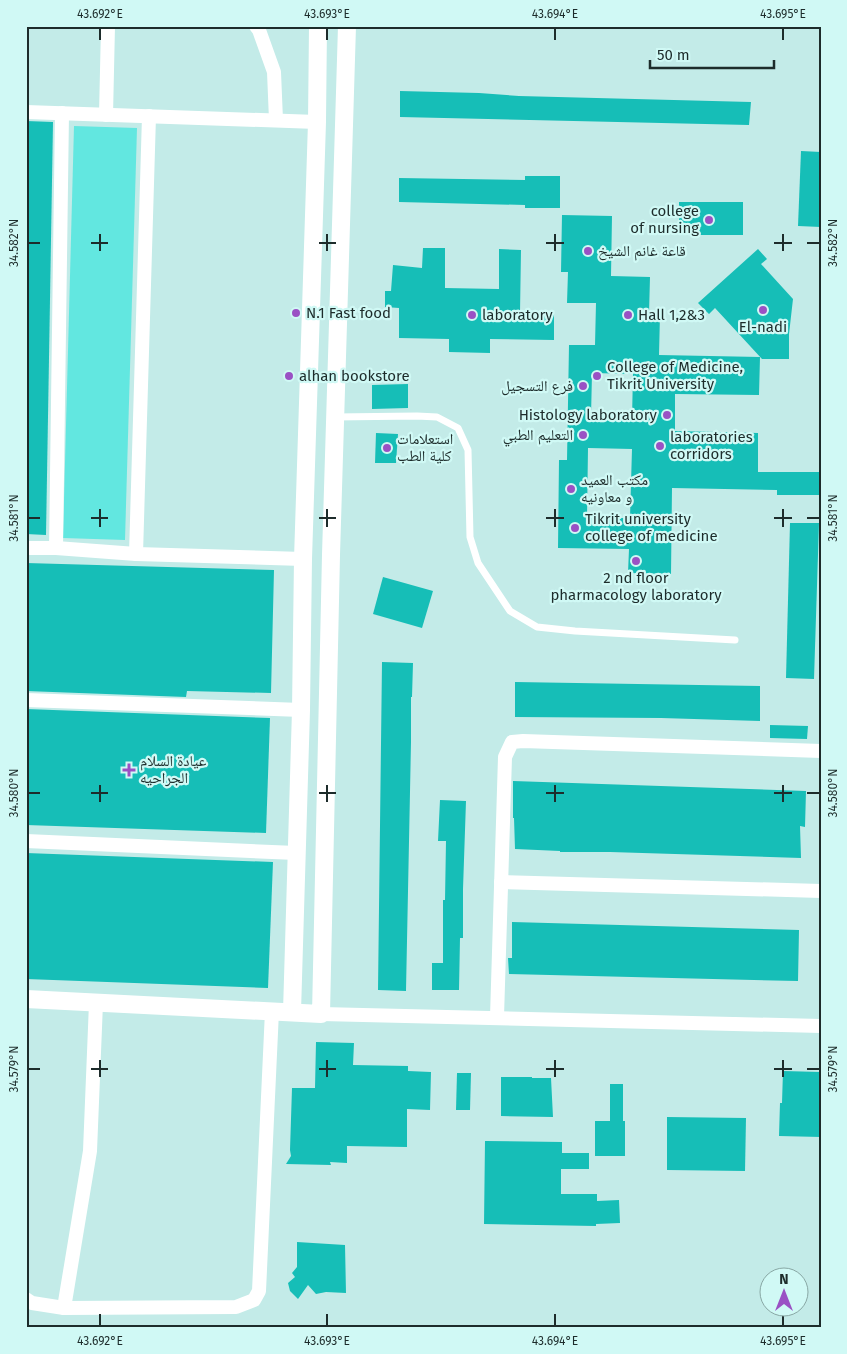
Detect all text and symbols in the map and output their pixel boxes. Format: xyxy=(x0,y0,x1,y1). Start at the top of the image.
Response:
text: 43.692°E xyxy=(77,7,123,21)
text: 43.693°E xyxy=(304,7,350,21)
text: 43.694°E xyxy=(532,7,578,21)
text: 43.695°E xyxy=(760,7,806,21)
scale bar xyxy=(650,38,773,70)
text: 50 m xyxy=(657,46,690,64)
place label: college of nursing xyxy=(630,202,699,237)
marker: college of nursing xyxy=(703,214,715,226)
text: 34.582°N xyxy=(7,219,21,267)
text: 34.582°N xyxy=(826,219,840,267)
place label: قاعة غانم الشيخ xyxy=(598,242,686,261)
marker: قاعة غانم الشيخ xyxy=(582,245,594,257)
place label: N.1 Fast food xyxy=(306,304,391,322)
marker: El-nadi xyxy=(757,304,769,316)
place label: laboratory xyxy=(482,306,553,324)
place label: Hall 1,2&3 xyxy=(638,306,705,324)
marker: N.1 Fast food xyxy=(290,307,302,319)
marker: laboratory xyxy=(466,309,478,321)
marker: Hall 1,2&3 xyxy=(622,309,634,321)
place label: El-nadi xyxy=(739,318,787,336)
place label: College of Medicine, Tikrit University xyxy=(607,358,743,393)
place label: alhan bookstore xyxy=(299,367,410,385)
marker: alhan bookstore xyxy=(283,370,295,382)
marker: College of Medicine, Tikrit University xyxy=(591,370,603,382)
place label: فرع التسجيل xyxy=(501,377,573,396)
marker: فرع التسجيل xyxy=(577,380,589,392)
place label: Histology laboratory xyxy=(519,406,658,424)
marker: Histology laboratory xyxy=(661,409,673,421)
place label: التعليم الطبي xyxy=(503,426,573,447)
place label: laboratories corridors xyxy=(670,428,753,463)
marker: التعليم الطبي xyxy=(577,429,589,441)
place label: استعلامات كلية الطب xyxy=(397,430,453,465)
marker: laboratories corridors xyxy=(654,440,666,452)
marker: استعلامات كلية الطب xyxy=(381,442,393,454)
place label: مكتب العميد و معاونيه xyxy=(581,471,648,506)
marker: مكتب العميد و معاونيه xyxy=(565,483,577,495)
text: 34.581°N xyxy=(7,494,21,542)
text: 34.581°N xyxy=(826,494,840,542)
place label: Tikrit university college of medicine xyxy=(585,510,718,545)
marker: Tikrit university college of medicine xyxy=(569,522,581,534)
marker: 2 nd floor pharmacology laboratory xyxy=(630,555,642,567)
place label: 2 nd floor pharmacology laboratory xyxy=(550,569,722,604)
place label: عيادة السلام الجراحيه xyxy=(140,752,207,787)
marker: عيادة السلام الجراحيه xyxy=(122,763,136,777)
text: 34.580°N xyxy=(7,768,21,818)
text: 34.580°N xyxy=(826,768,840,818)
text: 34.579°N xyxy=(7,1046,21,1092)
text: 34.579°N xyxy=(826,1046,840,1092)
north arrow xyxy=(760,1266,810,1316)
text: N xyxy=(779,1271,789,1288)
text: 43.692°E xyxy=(77,1334,123,1348)
text: 43.693°E xyxy=(304,1334,350,1348)
text: 43.694°E xyxy=(532,1334,578,1348)
text: 43.695°E xyxy=(760,1334,806,1348)

